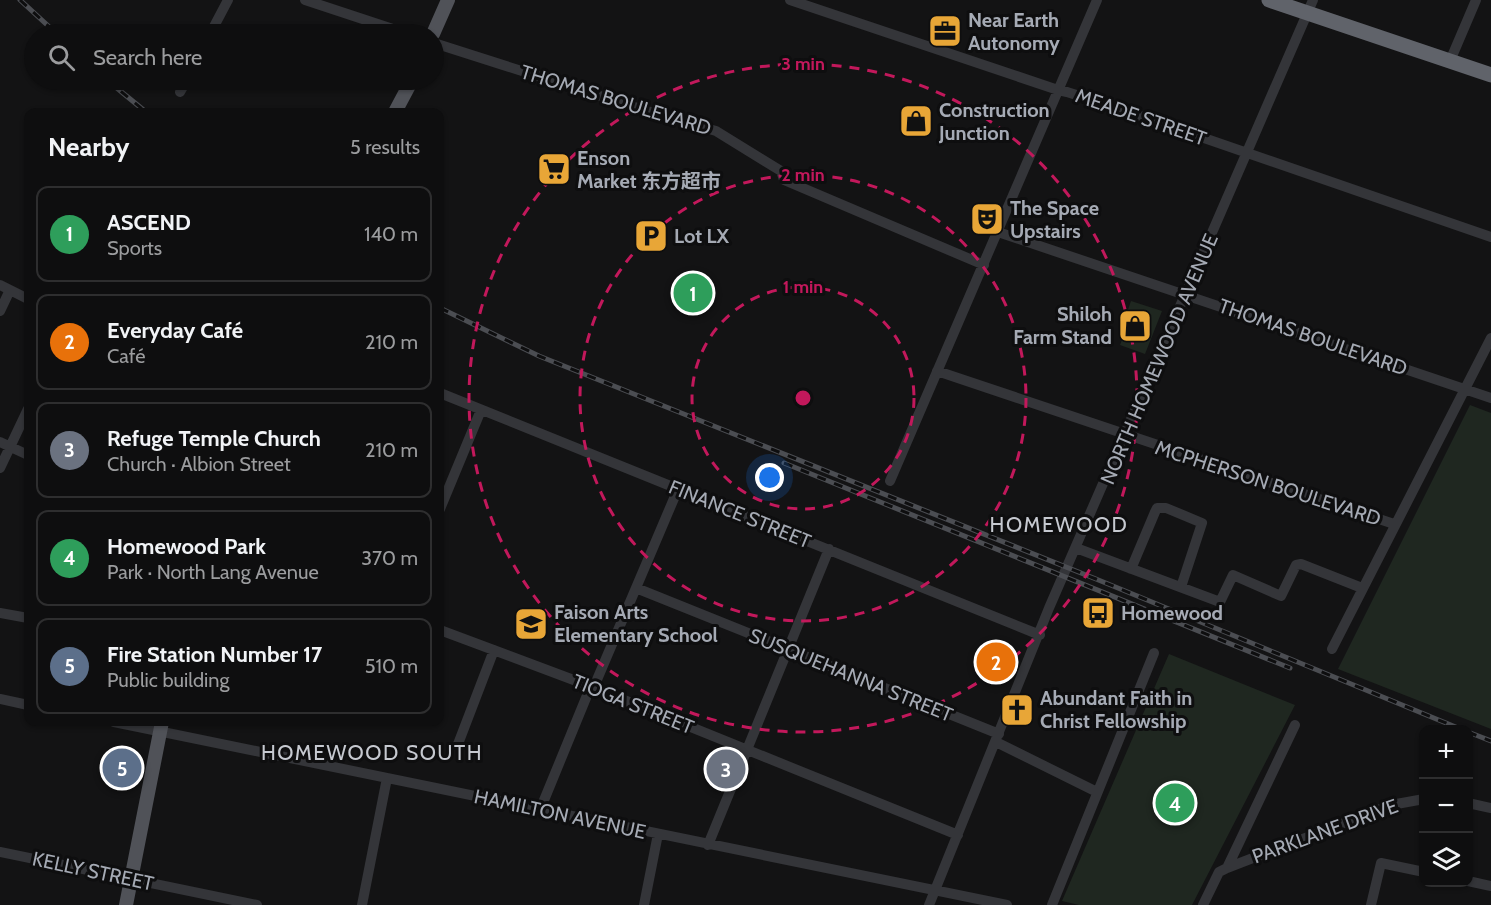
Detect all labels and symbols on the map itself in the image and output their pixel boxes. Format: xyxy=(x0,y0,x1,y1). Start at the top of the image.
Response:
place label: Near Earth Autonomy xyxy=(968,8,1060,55)
office icon: Near Earth Autonomy xyxy=(927,13,963,49)
text: 3 min xyxy=(781,53,825,75)
street label: THOMAS BOULEVARD xyxy=(518,60,714,140)
street label: MEADE STREET xyxy=(1072,83,1210,151)
place label: Construction Junction xyxy=(938,98,1050,145)
shop icon: Construction Junction xyxy=(898,103,934,139)
place label: Enson Market 东方超市 xyxy=(577,146,721,193)
supermarket icon: Enson Market 东方超市 xyxy=(536,151,572,187)
text: 2 min xyxy=(781,164,825,186)
place label: The Space Upstairs xyxy=(1010,196,1099,243)
theatre icon: The Space Upstairs xyxy=(969,201,1005,237)
parking icon: Lot LX xyxy=(633,218,669,254)
place label: Lot LX xyxy=(674,224,730,248)
street label: NORTH HOMEWOOD AVENUE xyxy=(1095,230,1223,488)
pin: 1 xyxy=(674,270,712,316)
text: 1 min xyxy=(783,276,823,298)
street label: THOMAS BOULEVARD xyxy=(1216,293,1410,381)
place label: Shiloh Farm Stand xyxy=(1013,302,1112,349)
shop icon: Shiloh Farm Stand xyxy=(1117,308,1153,344)
centre of rings xyxy=(793,388,813,408)
street label: MCPHERSON BOULEVARD xyxy=(1152,435,1384,531)
your location xyxy=(755,463,784,492)
street label: FINANCE STREET xyxy=(665,475,815,554)
district label: HOMEWOOD xyxy=(990,512,1128,537)
bus stop icon: Homewood xyxy=(1080,595,1116,631)
place label: Faison Arts Elementary School xyxy=(554,600,718,647)
place label: Homewood xyxy=(1121,601,1223,625)
school or university icon: Faison Arts Elementary School xyxy=(513,606,549,642)
street label: SUSQUEHANNA STREET xyxy=(746,623,957,727)
pin: 2 xyxy=(976,640,1016,684)
street label: TIOGA STREET xyxy=(569,669,697,739)
place label: Abundant Faith in Christ Fellowship xyxy=(1040,686,1192,733)
church icon: Abundant Faith in Christ Fellowship xyxy=(999,692,1035,728)
district label: HOMEWOOD SOUTH xyxy=(261,740,483,765)
pin: 5 xyxy=(102,746,142,790)
pin: 3 xyxy=(706,746,746,792)
pin: 4 xyxy=(1156,780,1194,826)
street label: HAMILTON AVENUE xyxy=(472,784,648,844)
street label: PARKLANE DRIVE xyxy=(1249,794,1401,868)
street label: KELLY STREET xyxy=(30,846,156,896)

